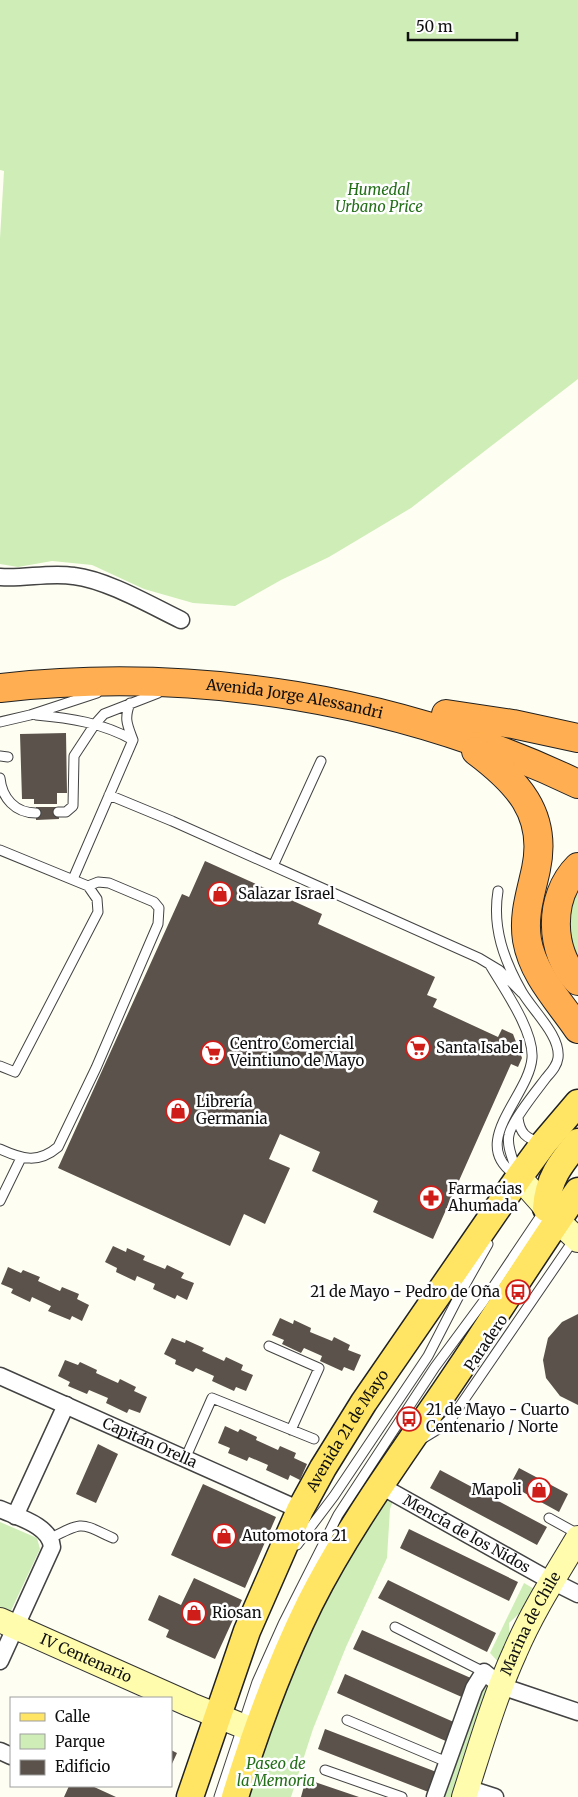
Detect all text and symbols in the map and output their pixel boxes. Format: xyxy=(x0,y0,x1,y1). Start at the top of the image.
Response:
scale bar xyxy=(408,10,517,42)
text: 50 m xyxy=(416,17,453,36)
park label: Humedal Urbano Price xyxy=(335,180,423,216)
street label: Avenida Jorge Alessandri xyxy=(204,675,385,723)
shop icon: Salazar Israel xyxy=(207,881,233,907)
place label: Salazar Israel xyxy=(238,884,335,903)
place label: Centro Comercial Veintiuno de Mayo xyxy=(229,1034,364,1070)
supermarket icon: Santa Isabel xyxy=(405,1035,431,1061)
place label: Santa Isabel xyxy=(436,1038,524,1057)
supermarket icon: Centro Comercial Veintiuno de Mayo xyxy=(200,1040,226,1066)
place label: Librería Germania xyxy=(196,1092,268,1128)
shop icon: Librería Germania xyxy=(165,1098,191,1124)
place label: Farmacias Ahumada xyxy=(447,1179,522,1215)
pharmacy icon: Farmacias Ahumada xyxy=(418,1185,444,1211)
bus stop icon: 21 de Mayo - Pedro de Oña xyxy=(505,1279,531,1305)
place label: 21 de Mayo - Pedro de Oña xyxy=(310,1282,500,1301)
street label: Paradero xyxy=(460,1311,512,1375)
street label: Avenida 21 de Mayo xyxy=(301,1366,393,1496)
place label: 21 de Mayo - Cuarto Centenario / Norte xyxy=(426,1400,569,1436)
bus stop icon: 21 de Mayo - Cuarto Centenario / Norte xyxy=(396,1406,422,1432)
street label: Capitán Orella xyxy=(100,1413,200,1472)
shop icon: Mapoli xyxy=(526,1477,552,1503)
place label: Mapoli xyxy=(471,1480,522,1499)
street label: Mencía de los Nidos xyxy=(400,1490,534,1577)
shop icon: Automotora 21 xyxy=(211,1523,237,1549)
place label: Automotora 21 xyxy=(241,1526,347,1545)
street label: Marina de Chile xyxy=(496,1568,565,1678)
shop icon: Riosan xyxy=(181,1600,207,1626)
place label: Riosan xyxy=(212,1603,262,1622)
street label: IV Centenario xyxy=(37,1629,135,1687)
legend xyxy=(10,1697,172,1787)
text: Calle xyxy=(55,1707,90,1726)
text: Parque xyxy=(55,1732,105,1751)
park label: Paseo de la Memoria xyxy=(237,1754,315,1790)
text: Edificio xyxy=(55,1757,111,1776)

